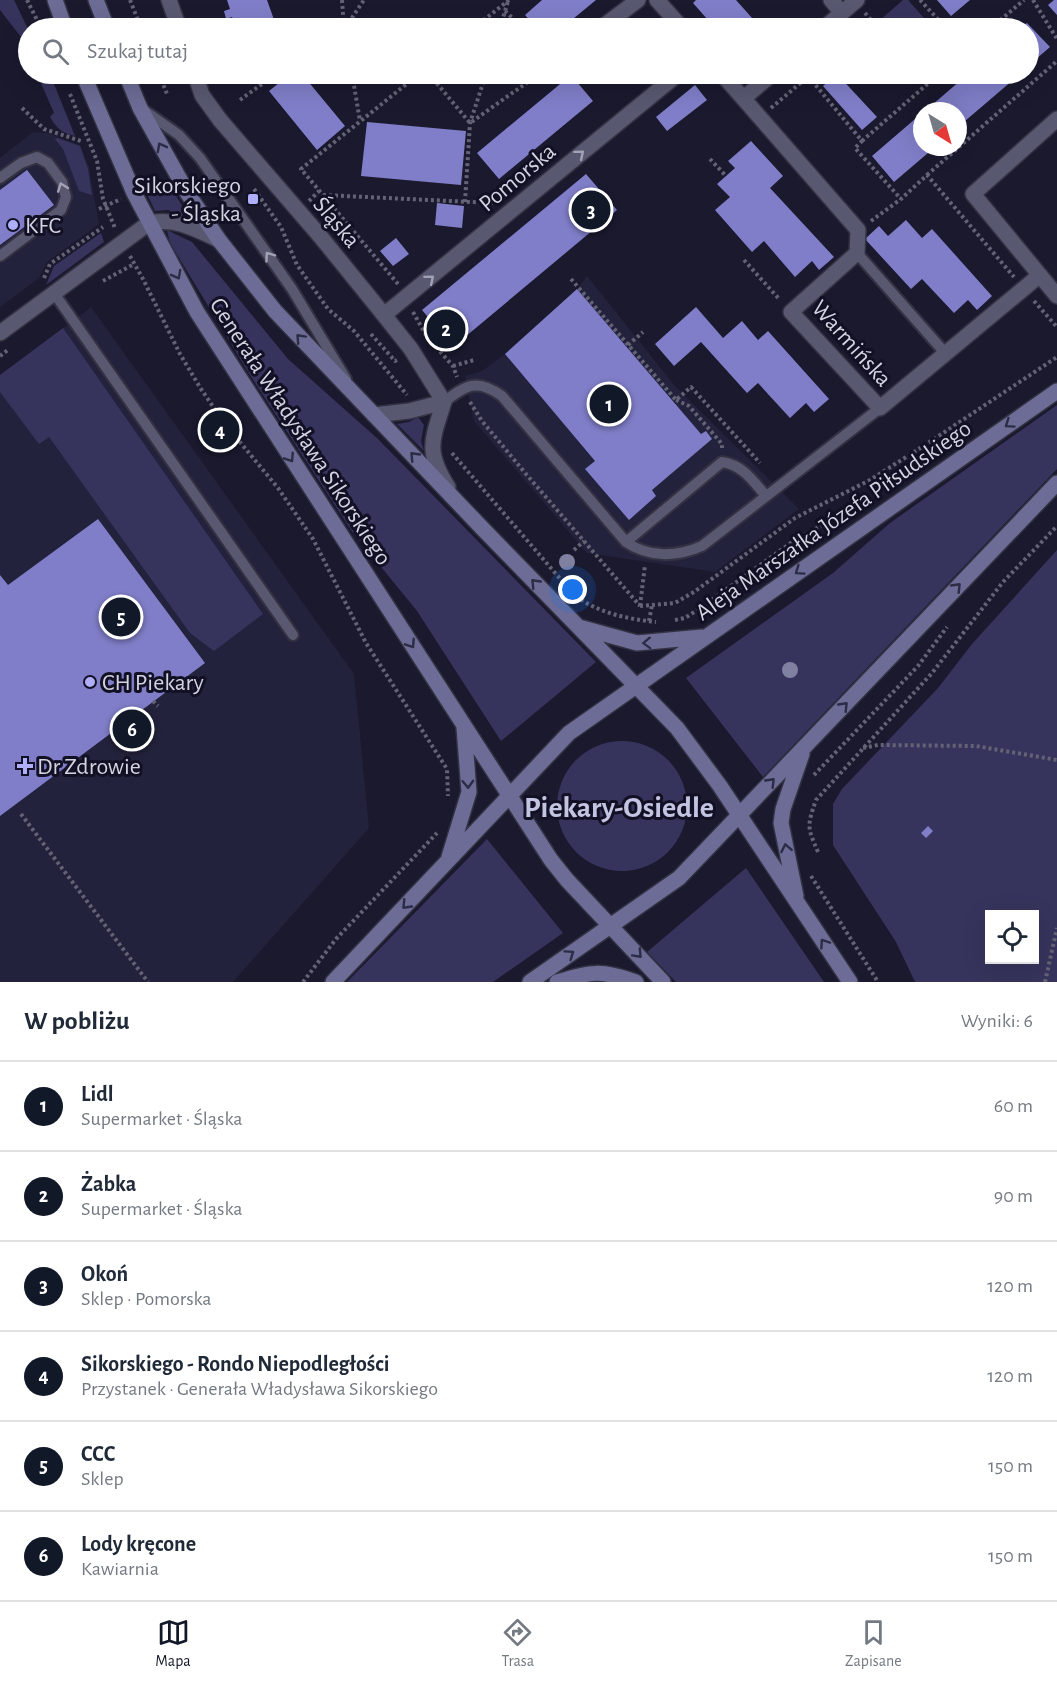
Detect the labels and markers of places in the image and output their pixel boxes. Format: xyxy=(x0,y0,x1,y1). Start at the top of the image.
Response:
place label: Sikorskiego - Śląska xyxy=(134,174,241,226)
pin: 3 xyxy=(572,188,610,232)
marker: Sikorskiego - Śląska xyxy=(246,192,260,206)
place label: KFC xyxy=(25,214,61,238)
marker: KFC xyxy=(6,218,20,232)
pin: 2 xyxy=(426,306,466,352)
pin: 1 xyxy=(590,382,628,426)
pin: 4 xyxy=(200,408,240,452)
pin: 5 xyxy=(102,594,140,640)
place label: CH Piekary xyxy=(102,671,204,695)
marker: CH Piekary xyxy=(83,675,97,689)
pin: 6 xyxy=(112,706,152,752)
place label: Dr Zdrowie xyxy=(37,755,141,779)
marker: Dr Zdrowie xyxy=(18,759,32,773)

